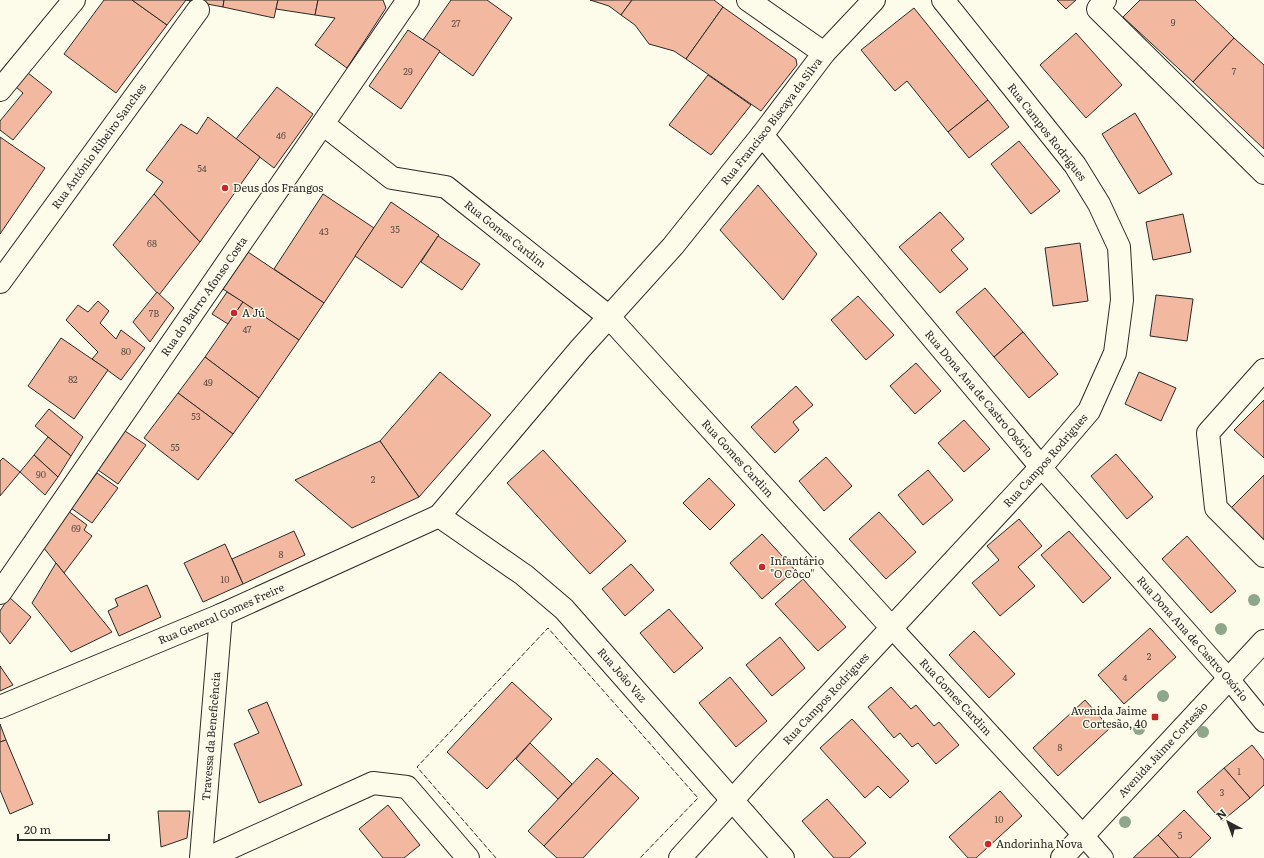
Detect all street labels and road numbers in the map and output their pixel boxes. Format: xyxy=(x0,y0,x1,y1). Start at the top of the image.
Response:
street label: Rua Francisco Biscaya da Silva xyxy=(716,53,825,188)
street label: Rua Campos Rodrigues xyxy=(1005,79,1091,184)
street label: Rua António Ribeiro Sanches xyxy=(47,80,149,212)
street label: Rua Gomes Cardim xyxy=(462,196,550,271)
street label: Rua do Bairro Afonso Costa xyxy=(156,233,250,359)
street label: Rua Dona Ana de Castro Osório xyxy=(922,326,1038,460)
street label: Rua Campos Rodrigues xyxy=(999,410,1091,510)
street label: Rua Gomes Cardim xyxy=(699,415,778,500)
street label: Rua Dona Ana de Castro Osório xyxy=(1134,572,1253,704)
street label: Rua General Gomes Freire xyxy=(155,578,287,647)
street label: Rua João Vaz xyxy=(594,644,652,706)
street label: Rua Campos Rodrigues xyxy=(778,648,872,747)
street label: Rua Gomes Cardim xyxy=(917,654,997,739)
street label: Travessa da Beneficência xyxy=(197,671,223,802)
street label: Avenida Jaime Cortesão xyxy=(1114,698,1211,800)

